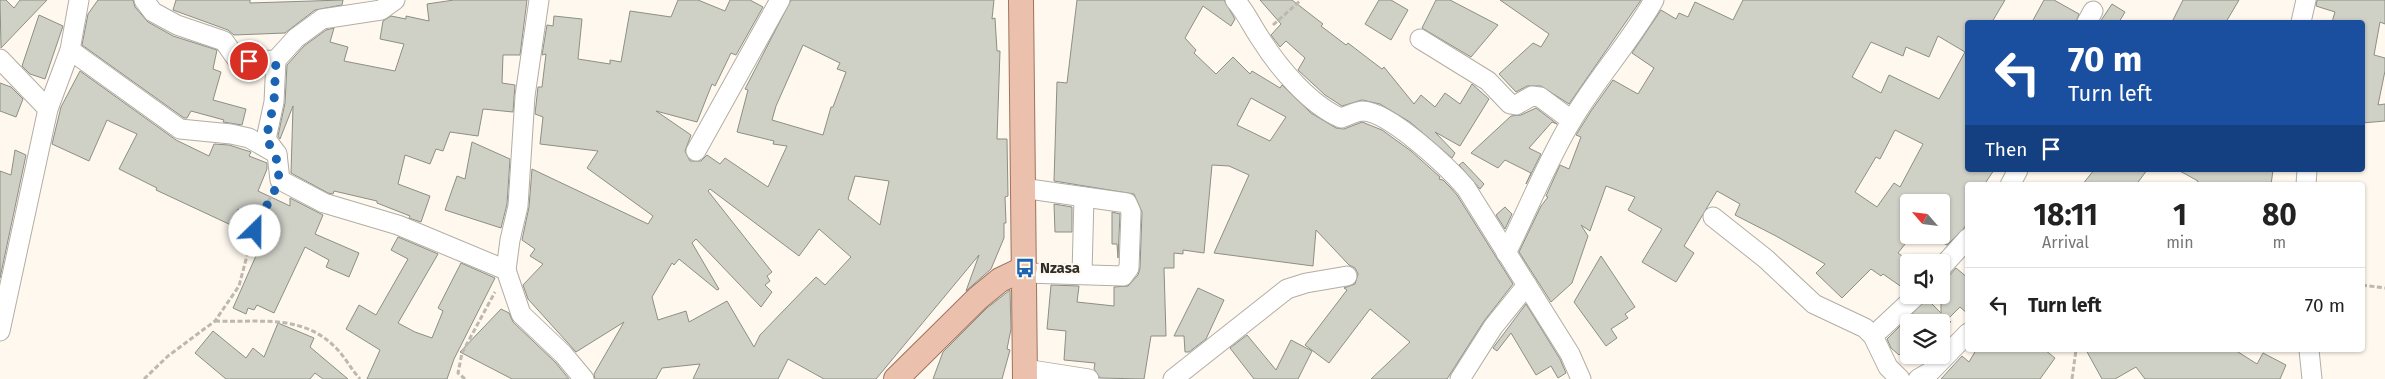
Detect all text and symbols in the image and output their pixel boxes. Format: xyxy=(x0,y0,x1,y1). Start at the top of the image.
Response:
text: 70 m xyxy=(2068,38,2142,80)
pin xyxy=(228,40,270,82)
icon: left xyxy=(1985,40,2050,105)
icon: arrive xyxy=(235,47,263,75)
text: Turn left xyxy=(2068,80,2152,107)
icon: arrive xyxy=(2037,135,2065,163)
text: Then xyxy=(1985,138,2027,161)
north arrow xyxy=(1900,194,1950,244)
map controls xyxy=(1900,194,1950,364)
text: 18:11 xyxy=(2033,197,2098,233)
text: 1 xyxy=(2173,197,2187,233)
text: 80 xyxy=(2262,197,2297,233)
position arrow xyxy=(228,204,280,256)
text: Arrival xyxy=(2042,233,2089,252)
text: min xyxy=(2166,233,2194,252)
text: m xyxy=(2273,233,2286,252)
button: sound xyxy=(1900,254,1950,304)
bus stop icon: Nzasa xyxy=(1014,257,1036,279)
place label: Nzasa xyxy=(1040,259,1080,277)
icon: left xyxy=(1985,291,2013,319)
text: Turn left xyxy=(2028,294,2102,317)
text: 70 m xyxy=(2305,294,2345,317)
button: layers xyxy=(1900,314,1950,364)

